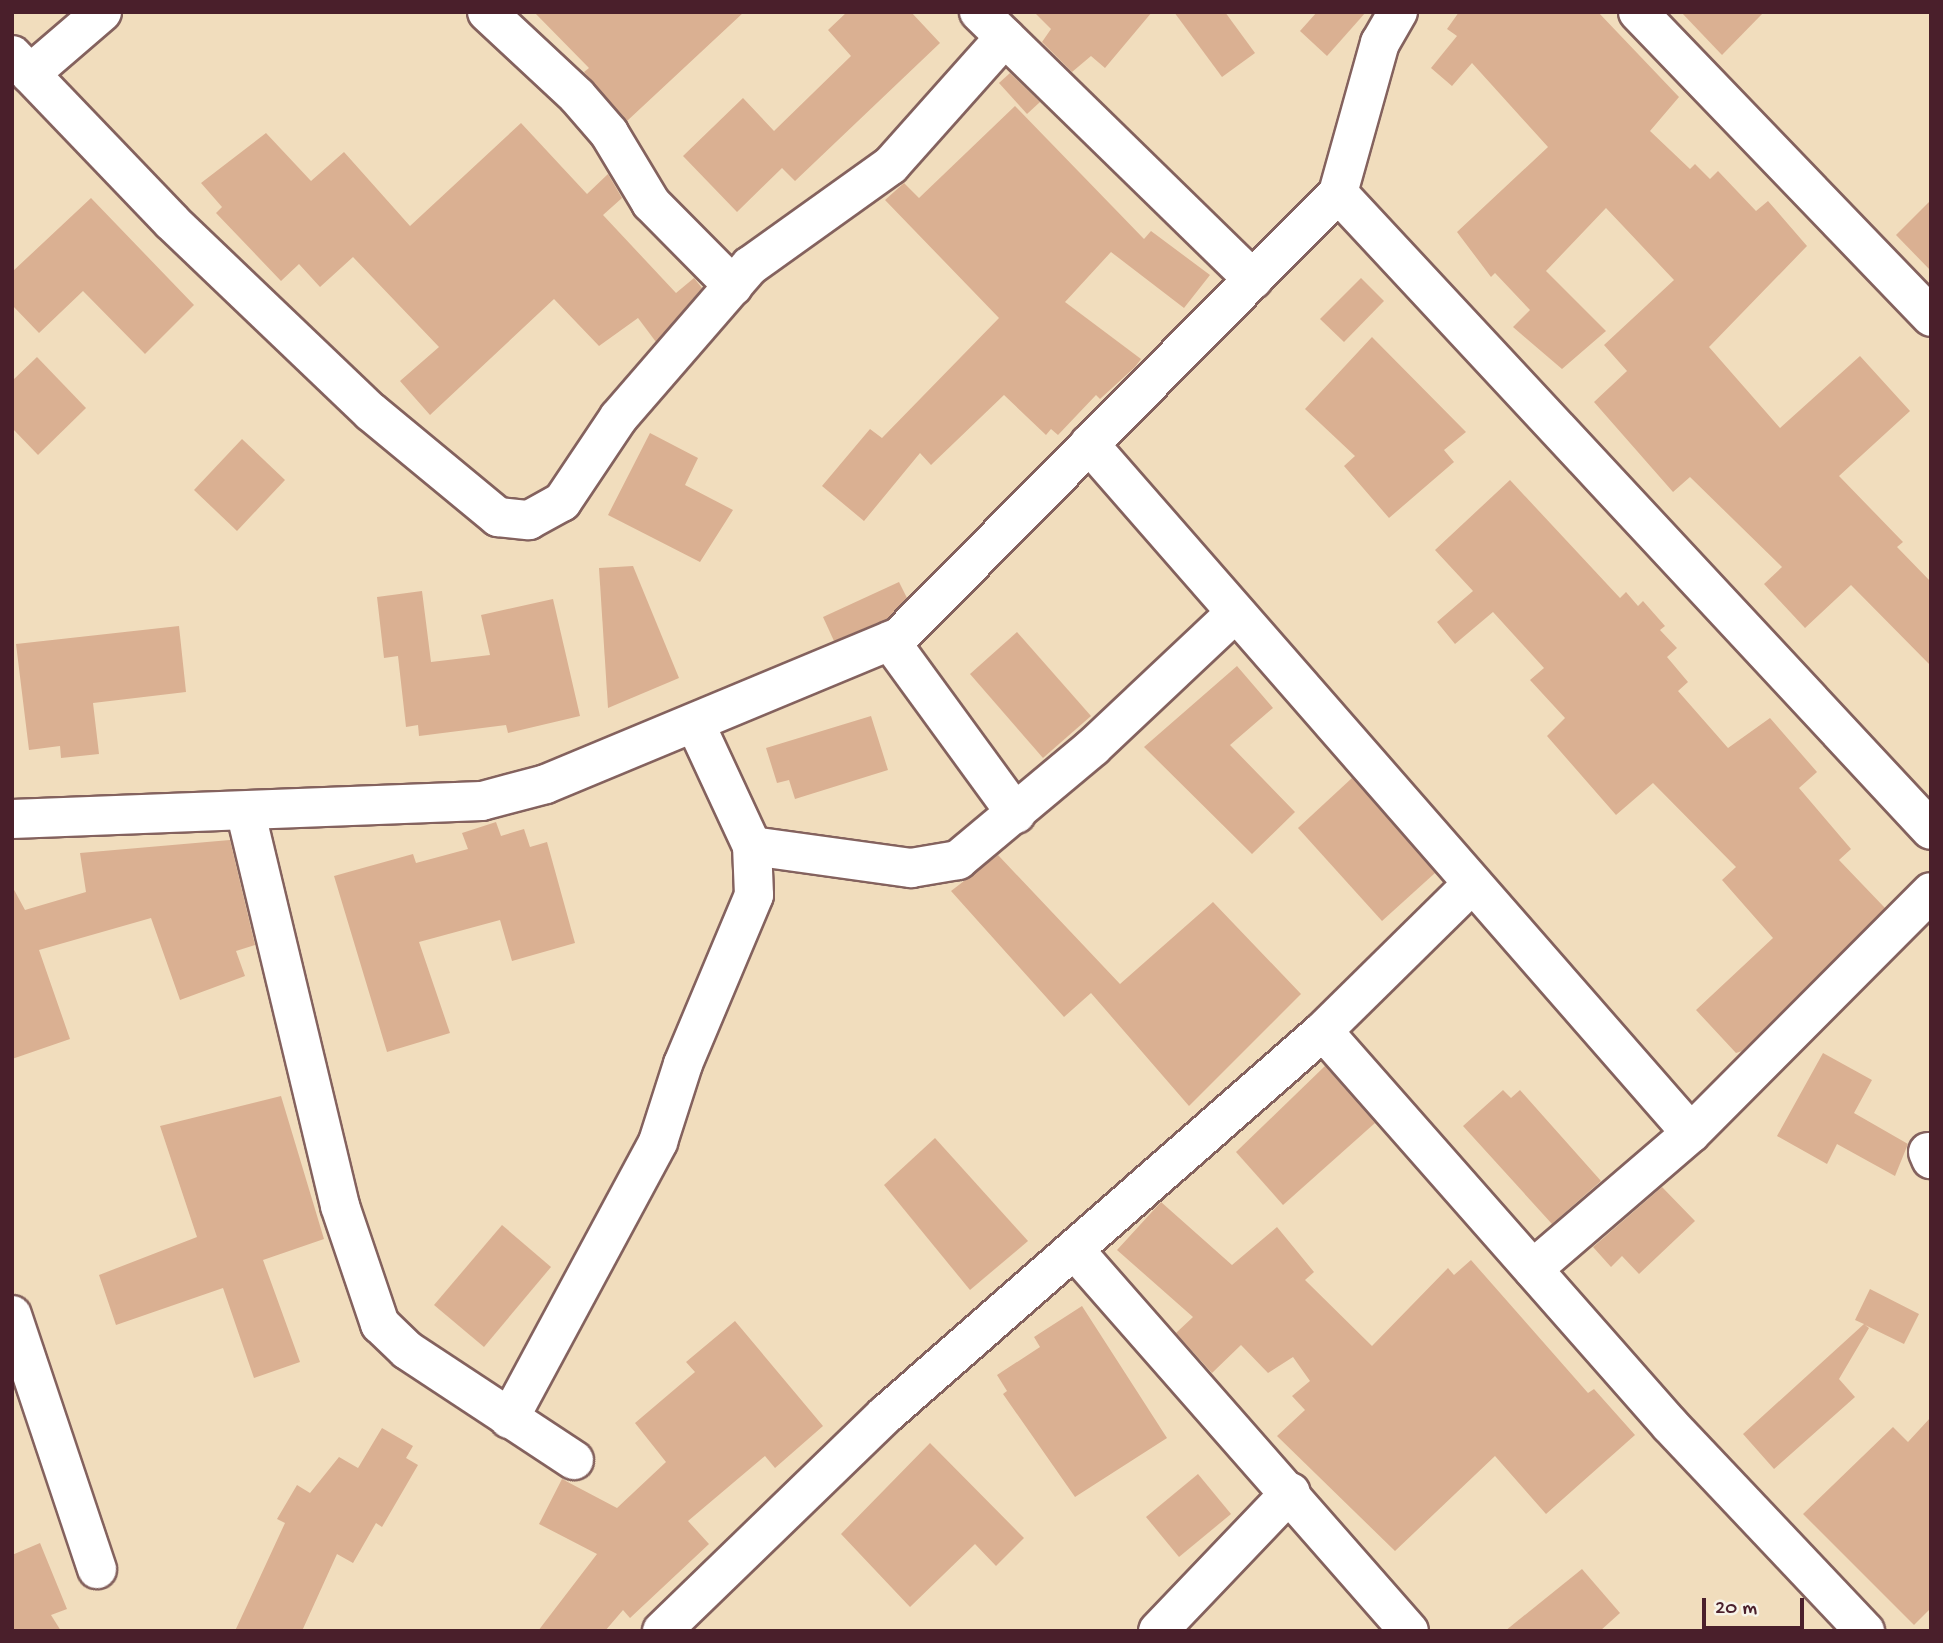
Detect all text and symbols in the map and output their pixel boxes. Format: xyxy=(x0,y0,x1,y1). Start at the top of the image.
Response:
scale bar xyxy=(1705,1584,1806,1628)
text: 20 m xyxy=(1715,1597,1757,1622)

